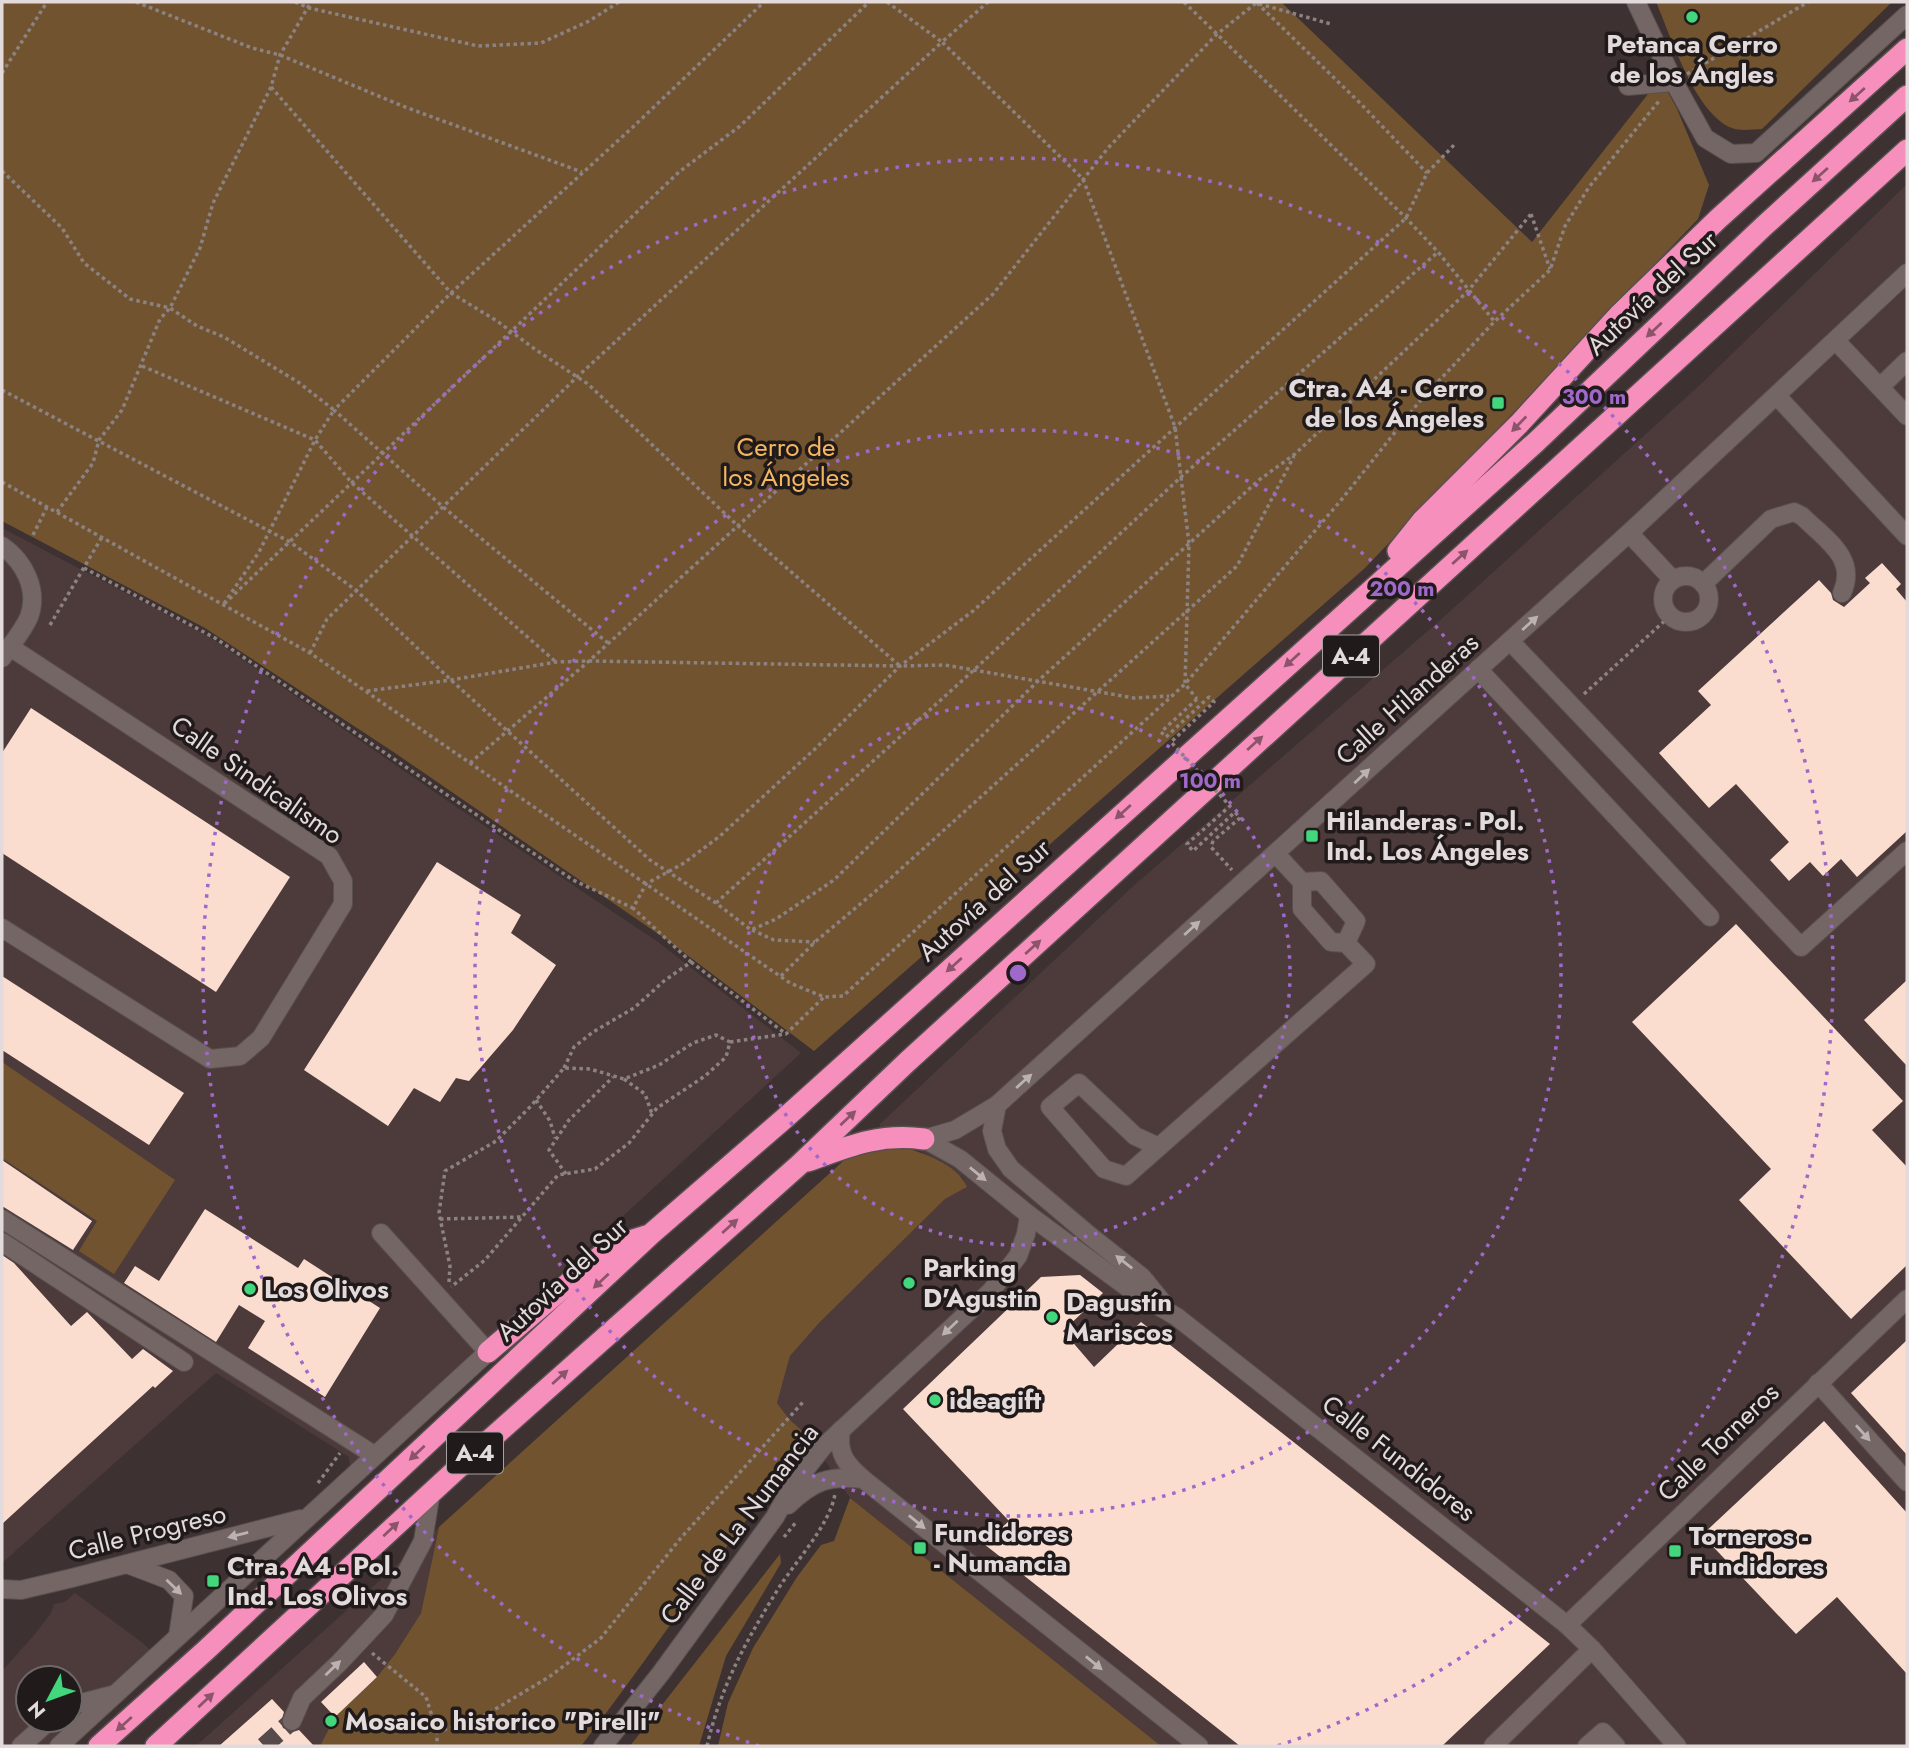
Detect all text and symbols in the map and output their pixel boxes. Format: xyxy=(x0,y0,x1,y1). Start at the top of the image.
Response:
marker: Petanca Cerro de los Ángles xyxy=(1684,9,1700,25)
place label: Petanca Cerro de los Ángles xyxy=(1606,25,1778,93)
one-way arrow xyxy=(1849,86,1866,102)
one-way arrow xyxy=(1811,167,1829,183)
street label: Autovía del Sur xyxy=(1578,222,1726,364)
one-way arrow xyxy=(1646,322,1663,338)
place label: Ctra. A4 - Cerro de los Ángeles xyxy=(1289,369,1484,437)
text: 300 m xyxy=(1562,382,1626,412)
marker: Ctra. A4 - Cerro de los Ángeles xyxy=(1490,395,1506,411)
one-way arrow xyxy=(1511,415,1527,432)
park label: Cerro de los Ángeles xyxy=(722,428,850,496)
one-way arrow xyxy=(1451,550,1468,565)
text: 200 m xyxy=(1369,574,1435,604)
one-way arrow xyxy=(1521,615,1539,631)
street label: Calle Hilanderas xyxy=(1327,624,1487,774)
road number: A-4 xyxy=(1323,636,1379,676)
one-way arrow xyxy=(1284,651,1301,667)
street label: Calle Sindicalismo xyxy=(163,706,351,854)
one-way arrow xyxy=(1247,736,1264,752)
text: 100 m xyxy=(1179,766,1241,796)
one-way arrow xyxy=(1353,768,1371,784)
place label: Hilanderas - Pol. Ind. Los Ángeles xyxy=(1326,802,1529,870)
one-way arrow xyxy=(1114,804,1131,819)
marker: Hilanderas - Pol. Ind. Los Ángeles xyxy=(1304,828,1320,844)
street label: Autovía del Sur xyxy=(909,830,1059,970)
one-way arrow xyxy=(1183,920,1201,936)
one-way arrow xyxy=(1024,939,1041,955)
one-way arrow xyxy=(946,956,963,972)
centre of rings xyxy=(1006,961,1030,985)
one-way arrow xyxy=(1015,1073,1033,1089)
one-way arrow xyxy=(840,1109,857,1126)
one-way arrow xyxy=(969,1167,987,1182)
street label: Autovía del Sur xyxy=(488,1208,636,1350)
one-way arrow xyxy=(721,1218,739,1234)
place label: Parking D'Agustin xyxy=(923,1249,1038,1317)
one-way arrow xyxy=(1115,1255,1133,1270)
place label: Los Olivos xyxy=(264,1270,389,1308)
one-way arrow xyxy=(593,1272,610,1288)
marker: Parking D'Agustin xyxy=(901,1275,917,1291)
marker: Los Olivos xyxy=(242,1281,258,1297)
place label: Dagustín Mariscos xyxy=(1066,1283,1173,1351)
marker: Dagustín Mariscos xyxy=(1044,1309,1060,1325)
one-way arrow xyxy=(942,1320,959,1336)
one-way arrow xyxy=(552,1370,569,1385)
street label: Calle Torneros xyxy=(1649,1374,1787,1510)
place label: ideagift xyxy=(949,1381,1042,1419)
street label: Calle Fundidores xyxy=(1314,1386,1484,1530)
marker: ideagift xyxy=(927,1392,943,1408)
street label: Calle de La Numancia xyxy=(651,1415,827,1633)
one-way arrow xyxy=(1854,1424,1870,1441)
road number: A-4 xyxy=(447,1433,503,1474)
one-way arrow xyxy=(409,1444,426,1460)
street label: Calle Progreso xyxy=(64,1494,230,1570)
one-way arrow xyxy=(907,1514,925,1529)
place label: Fundidores - Numancia xyxy=(934,1514,1070,1582)
place label: Torneros - Fundidores xyxy=(1689,1517,1825,1585)
one-way arrow xyxy=(382,1522,399,1538)
one-way arrow xyxy=(227,1530,249,1541)
marker: Fundidores - Numancia xyxy=(912,1540,928,1556)
marker: Torneros - Fundidores xyxy=(1667,1543,1683,1559)
place label: Ctra. A4 - Pol. Ind. Los Olivos xyxy=(227,1547,407,1615)
marker: Ctra. A4 - Pol. Ind. Los Olivos xyxy=(205,1573,221,1589)
one-way arrow xyxy=(166,1578,183,1595)
one-way arrow xyxy=(1085,1656,1103,1671)
one-way arrow xyxy=(324,1661,341,1677)
north arrow xyxy=(14,1664,84,1734)
one-way arrow xyxy=(197,1692,215,1708)
text: N xyxy=(21,1695,52,1724)
place label: Mosaico historico "Pirelli" xyxy=(345,1702,661,1740)
marker: Mosaico historico "Pirelli" xyxy=(323,1713,339,1729)
one-way arrow xyxy=(116,1715,133,1731)

